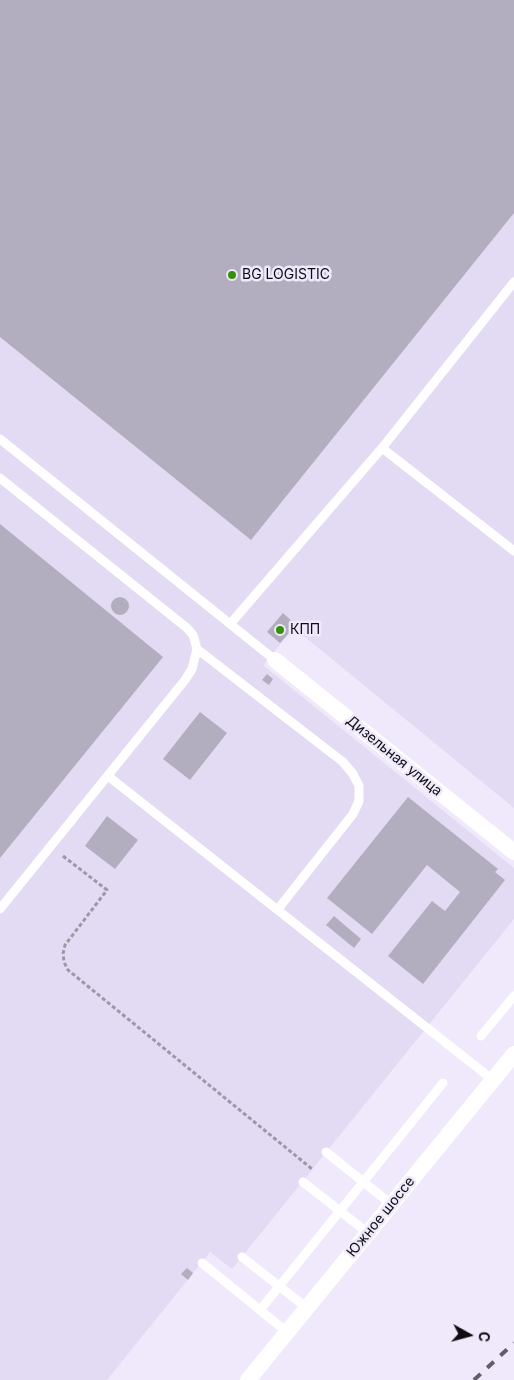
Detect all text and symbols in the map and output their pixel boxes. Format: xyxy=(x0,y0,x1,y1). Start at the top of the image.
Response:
place label: BG LOGISTIC xyxy=(242,267,330,283)
marker: BG LOGISTIC xyxy=(226,269,238,281)
place label: КПП xyxy=(290,622,320,638)
marker: КПП xyxy=(274,624,286,636)
street label: Дизельная улица xyxy=(343,712,445,800)
street label: Южное шоссе xyxy=(344,1173,418,1261)
north arrow xyxy=(444,1310,494,1360)
text: С xyxy=(475,1331,493,1343)

